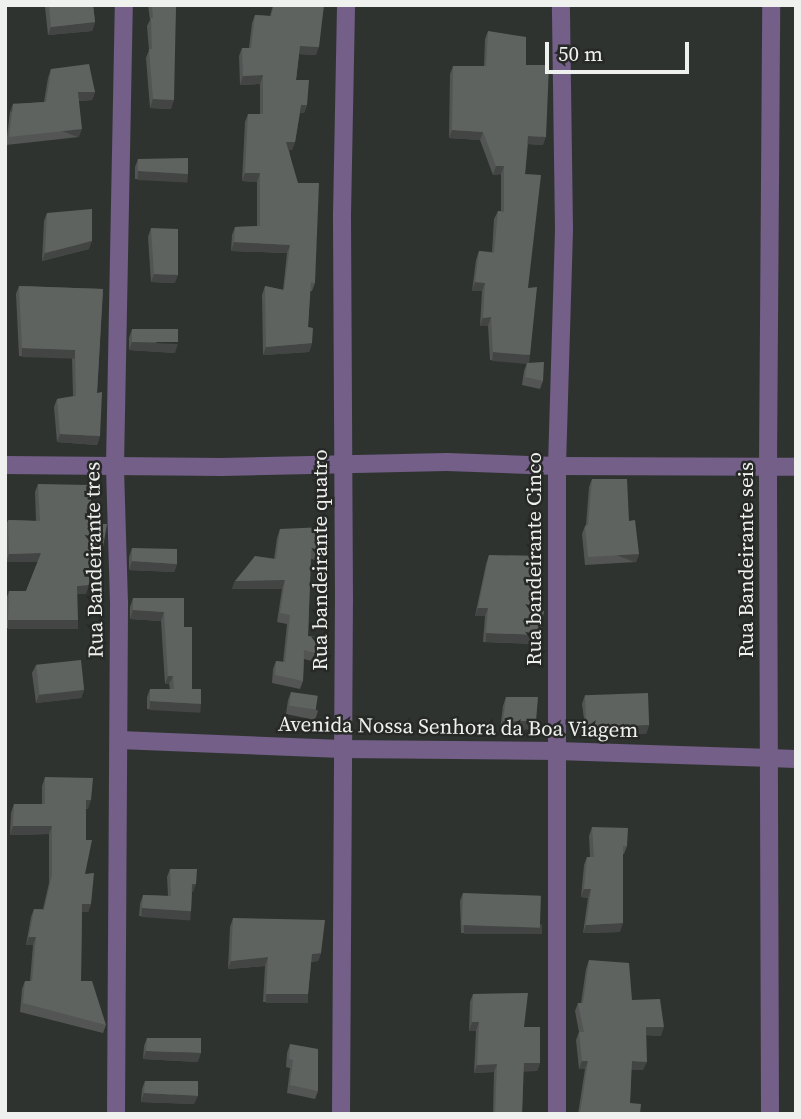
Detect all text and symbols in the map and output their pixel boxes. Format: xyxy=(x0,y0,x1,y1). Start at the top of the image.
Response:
scale bar xyxy=(549,28,692,72)
text: 50 m xyxy=(558,39,603,68)
street label: Rua bandeirante quatro xyxy=(307,449,333,671)
street label: Rua bandeirante Cinco xyxy=(521,452,547,666)
street label: Rua Bandeirante tres xyxy=(80,462,108,658)
street label: Rua Bandeirante seis xyxy=(733,462,759,658)
street label: Avenida Nossa Senhora da Boa Viagem xyxy=(277,711,639,743)

